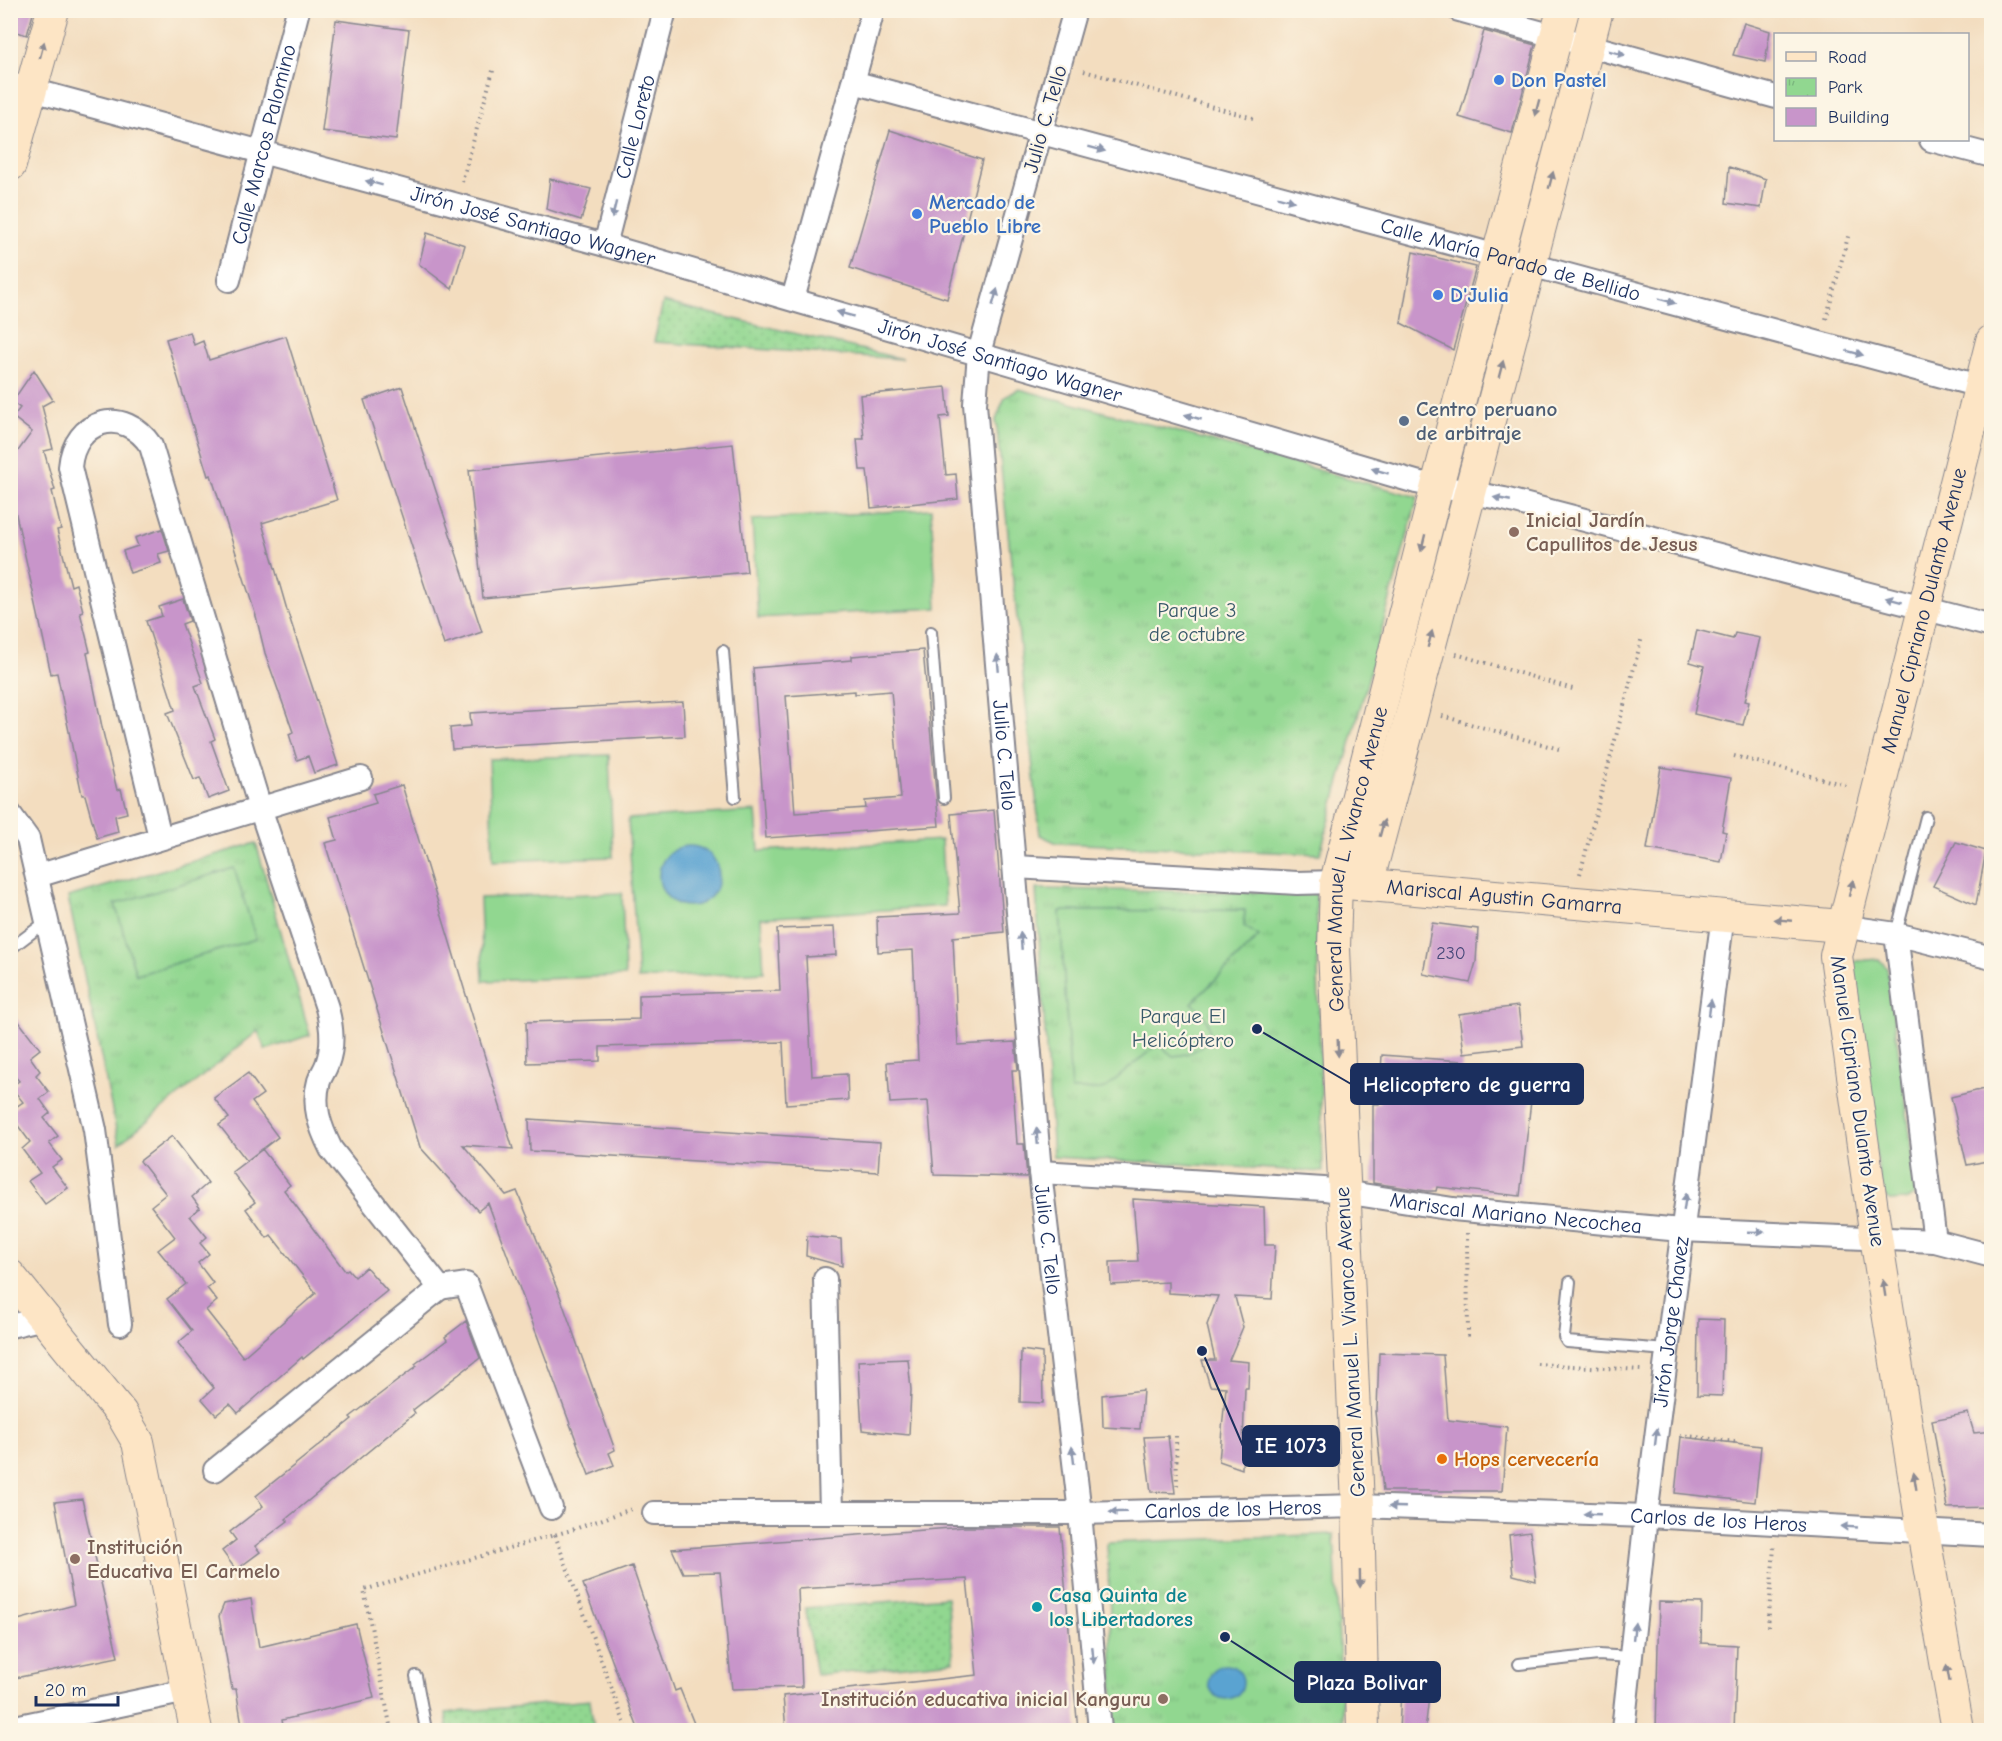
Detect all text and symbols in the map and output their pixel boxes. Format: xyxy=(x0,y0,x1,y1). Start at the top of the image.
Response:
legend xyxy=(1774,33,1969,141)
one-way arrow xyxy=(38,41,48,59)
street label: Calle Marcos Palomino xyxy=(227,42,301,247)
text: Road xyxy=(1828,47,1867,68)
one-way arrow xyxy=(1608,49,1626,58)
street label: Julio C. Tello xyxy=(1018,62,1072,176)
place label: Don Pastel xyxy=(1511,68,1607,92)
street label: Calle Loreto xyxy=(610,72,660,181)
marker: Don Pastel xyxy=(1492,73,1506,87)
text: Park xyxy=(1828,77,1863,98)
one-way arrow xyxy=(1532,98,1542,117)
text: Building xyxy=(1828,107,1890,128)
one-way arrow xyxy=(1088,144,1106,154)
one-way arrow xyxy=(1547,171,1556,189)
one-way arrow xyxy=(365,178,383,187)
street label: Jirón José Santiago Wagner xyxy=(408,181,659,271)
place label: Mercado de Pueblo Libre xyxy=(929,190,1041,238)
one-way arrow xyxy=(1277,195,1295,204)
one-way arrow xyxy=(609,200,619,219)
marker: Mercado de Pueblo Libre xyxy=(910,207,924,221)
street label: Calle María Parado de Bellido xyxy=(1378,213,1643,306)
place label: D'Julia xyxy=(1450,283,1509,307)
one-way arrow xyxy=(991,288,1000,306)
marker: D'Julia xyxy=(1431,288,1445,302)
one-way arrow xyxy=(1657,297,1676,307)
one-way arrow xyxy=(836,309,854,318)
street label: Jirón José Santiago Wagner xyxy=(875,313,1125,408)
one-way arrow xyxy=(1846,349,1864,358)
one-way arrow xyxy=(1497,360,1506,378)
place label: Centro peruano de arbitraje xyxy=(1416,397,1557,445)
one-way arrow xyxy=(1184,412,1202,421)
marker: Centro peruano de arbitraje xyxy=(1397,414,1411,428)
street label: Manuel Cipriano Dulanto Avenue xyxy=(1876,465,1971,756)
one-way arrow xyxy=(1371,466,1389,475)
one-way arrow xyxy=(1493,494,1512,503)
place label: Inicial Jardín Capullitos de Jesus xyxy=(1526,508,1698,556)
marker: Inicial Jardín Capullitos de Jesus xyxy=(1507,525,1521,539)
one-way arrow xyxy=(1418,534,1428,552)
one-way arrow xyxy=(1885,595,1903,604)
park label: Parque 3 de octubre xyxy=(1149,598,1245,646)
one-way arrow xyxy=(1426,630,1436,648)
one-way arrow xyxy=(993,654,1003,673)
street label: Julio C. Tello xyxy=(988,699,1021,812)
street label: General Manuel L. Vivanco Avenue xyxy=(1322,704,1392,1013)
one-way arrow xyxy=(1377,818,1387,837)
street label: Mariscal Agustin Gamarra xyxy=(1386,875,1623,919)
one-way arrow xyxy=(1846,879,1856,898)
one-way arrow xyxy=(1773,915,1792,925)
one-way arrow xyxy=(1016,932,1026,951)
house number: 230 xyxy=(1436,943,1466,964)
street label: Manuel Cipriano Dulanto Avenue xyxy=(1826,954,1890,1248)
one-way arrow xyxy=(1706,999,1715,1018)
park label: Parque El Helicóptero xyxy=(1132,1004,1234,1052)
one-way arrow xyxy=(1333,1039,1343,1058)
callout: Helicoptero de guerra xyxy=(1351,1064,1583,1104)
text: Helicoptero de guerra xyxy=(1363,1072,1571,1098)
one-way arrow xyxy=(1032,1126,1042,1145)
street label: Julio C. Tello xyxy=(1030,1183,1066,1296)
street label: General Manuel L. Vivanco Avenue xyxy=(1330,1186,1370,1498)
street label: Mariscal Mariano Necochea xyxy=(1388,1187,1643,1238)
one-way arrow xyxy=(1680,1192,1689,1211)
one-way arrow xyxy=(1747,1228,1766,1237)
street label: Jirón Jorge Chavez xyxy=(1648,1235,1694,1409)
one-way arrow xyxy=(1879,1279,1888,1298)
callout: IE 1073 xyxy=(1243,1426,1339,1466)
one-way arrow xyxy=(1651,1427,1661,1446)
text: IE 1073 xyxy=(1255,1433,1327,1459)
one-way arrow xyxy=(1069,1445,1078,1464)
place label: Hops cervecería xyxy=(1454,1447,1599,1471)
marker: Hops cervecería xyxy=(1435,1452,1449,1466)
one-way arrow xyxy=(1910,1471,1919,1490)
street label: Carlos de los Heros xyxy=(1144,1495,1322,1523)
one-way arrow xyxy=(1387,1503,1406,1512)
street label: Carlos de los Heros xyxy=(1630,1503,1808,1537)
one-way arrow xyxy=(1108,1507,1127,1517)
one-way arrow xyxy=(1582,1509,1601,1519)
one-way arrow xyxy=(1840,1523,1859,1532)
place label: Institución Educativa El Carmelo xyxy=(87,1535,280,1583)
marker: Institución Educativa El Carmelo xyxy=(68,1552,82,1566)
one-way arrow xyxy=(1355,1569,1364,1588)
place label: Casa Quinta de los Libertadores xyxy=(1049,1583,1193,1631)
marker: Casa Quinta de los Libertadores xyxy=(1030,1600,1044,1614)
one-way arrow xyxy=(1629,1621,1639,1640)
one-way arrow xyxy=(1088,1645,1098,1664)
callout: Plaza Bolivar xyxy=(1295,1662,1440,1702)
one-way arrow xyxy=(1943,1663,1952,1682)
scale bar xyxy=(36,1669,118,1707)
text: Plaza Bolivar xyxy=(1307,1670,1428,1696)
text: 20 m xyxy=(45,1680,86,1701)
place label: Institución educativa inicial Kanguru xyxy=(821,1687,1151,1711)
marker: Institución educativa inicial Kanguru xyxy=(1156,1692,1170,1706)

